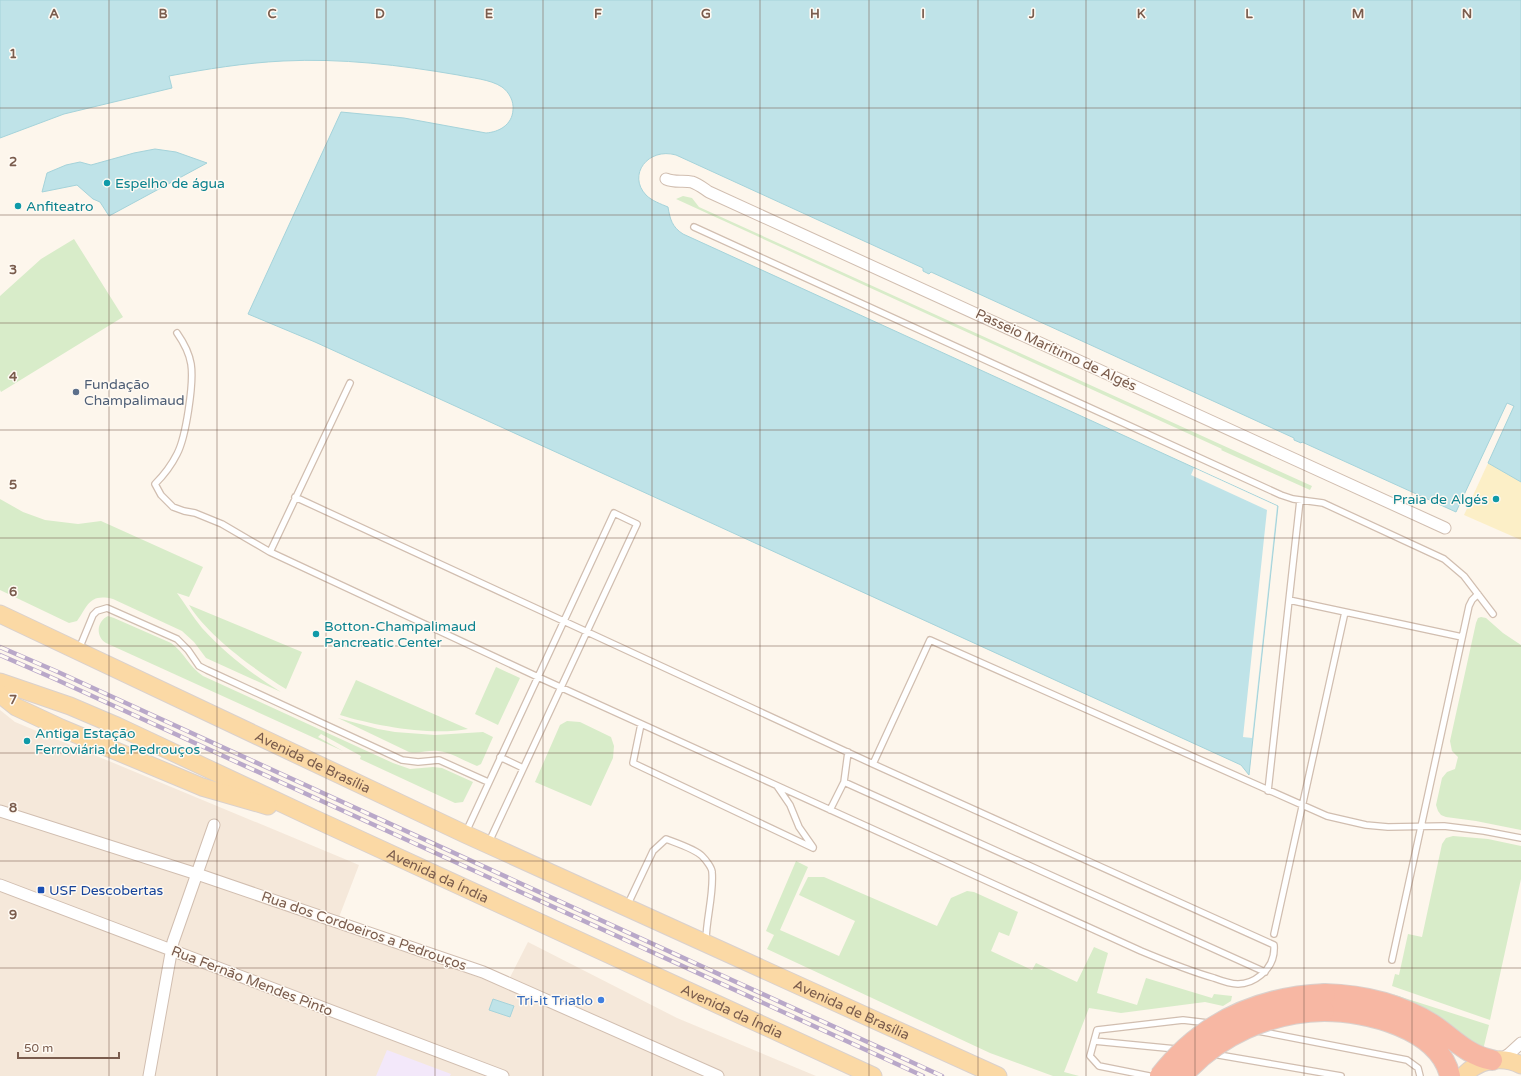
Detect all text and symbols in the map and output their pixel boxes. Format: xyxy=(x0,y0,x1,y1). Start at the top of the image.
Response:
text: A xyxy=(49,6,59,22)
text: B xyxy=(158,6,168,22)
text: C xyxy=(267,6,277,22)
text: D xyxy=(375,6,385,22)
text: E xyxy=(485,6,493,22)
text: F xyxy=(594,6,602,22)
text: G xyxy=(701,6,711,22)
text: H xyxy=(810,6,820,22)
text: I xyxy=(921,6,925,22)
text: J xyxy=(1028,6,1035,22)
text: K xyxy=(1137,6,1146,22)
text: L xyxy=(1245,6,1253,22)
text: M xyxy=(1352,6,1364,22)
text: N xyxy=(1462,6,1472,22)
text: 1 xyxy=(9,46,17,62)
text: 2 xyxy=(9,154,17,170)
place label: Espelho de água xyxy=(115,175,225,192)
marker: Espelho de água xyxy=(102,178,112,188)
place label: Anfiteatro xyxy=(26,198,94,215)
marker: Anfiteatro xyxy=(13,201,23,211)
text: 3 xyxy=(9,262,17,278)
street label: Passeio Marítimo de Algés xyxy=(973,305,1139,395)
text: 4 xyxy=(9,369,18,385)
place label: Fundação Champalimaud xyxy=(84,376,185,409)
marker: Fundação Champalimaud xyxy=(71,387,81,397)
text: 5 xyxy=(9,477,17,493)
place label: Praia de Algés xyxy=(1393,491,1488,508)
marker: Praia de Algés xyxy=(1491,494,1501,504)
text: 6 xyxy=(9,584,17,600)
place label: Botton-Champalimaud Pancreatic Center xyxy=(324,618,476,651)
marker: Botton-Champalimaud Pancreatic Center xyxy=(311,629,321,639)
text: 7 xyxy=(9,692,17,708)
place label: Antiga Estação Ferroviária de Pedrouços xyxy=(35,725,200,758)
street label: Avenida de Brasília xyxy=(252,727,373,797)
marker: Antiga Estação Ferroviária de Pedrouços xyxy=(22,736,32,746)
text: 8 xyxy=(9,800,17,816)
street label: Avenida da Índia xyxy=(384,845,492,906)
place label: USF Descobertas xyxy=(49,882,164,899)
marker: USF Descobertas xyxy=(36,885,46,895)
street label: Rua dos Cordoeiros a Pedrouços xyxy=(259,888,469,974)
text: 9 xyxy=(9,907,17,923)
street label: Rua Fernão Mendes Pinto xyxy=(169,942,335,1020)
street label: Avenida de Brasília xyxy=(791,976,912,1043)
street label: Avenida da Índia xyxy=(678,980,786,1042)
place label: Tri-it Triatlo xyxy=(517,992,593,1009)
marker: Tri-it Triatlo xyxy=(596,995,606,1005)
scale bar xyxy=(18,1034,119,1060)
text: 50 m xyxy=(24,1041,53,1055)

